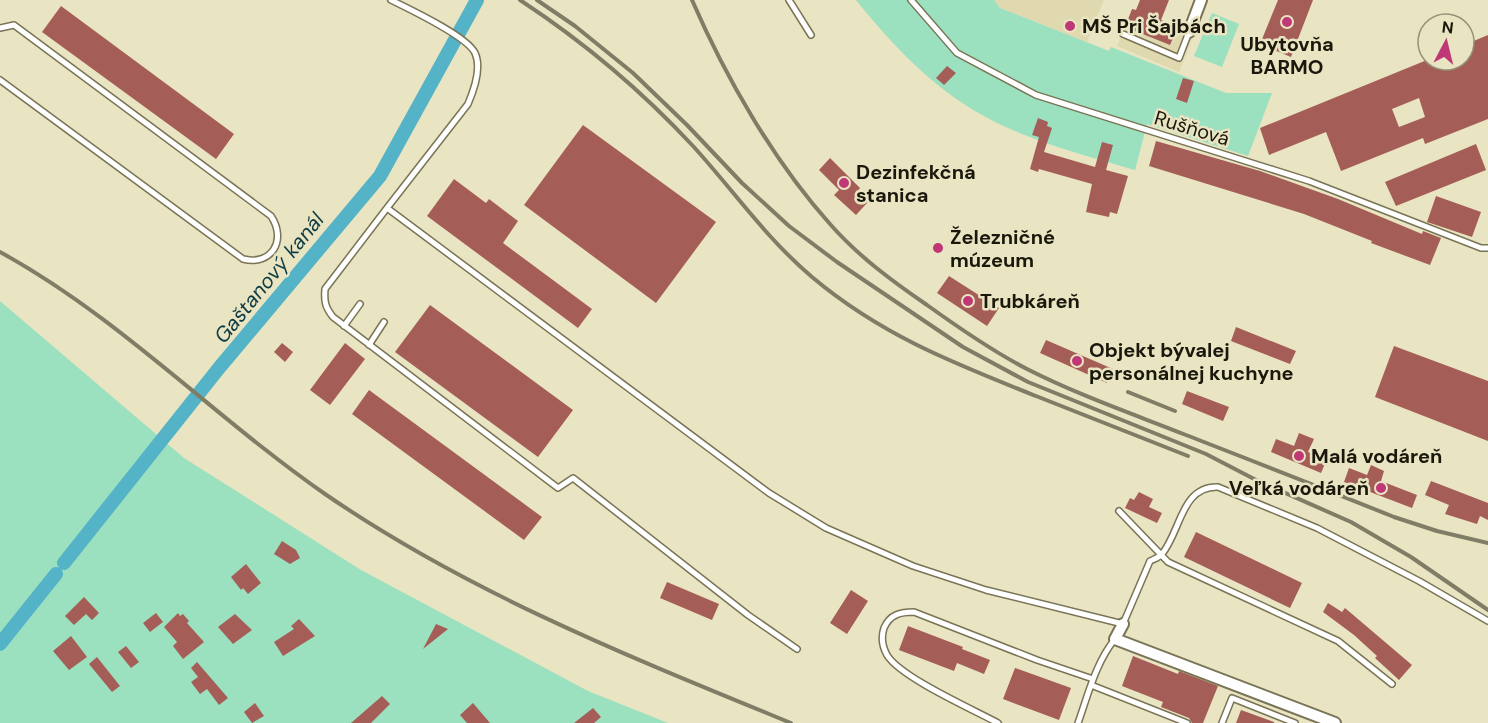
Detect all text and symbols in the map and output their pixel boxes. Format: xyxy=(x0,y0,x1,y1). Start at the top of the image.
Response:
north arrow xyxy=(1416,12,1476,72)
place label: MŠ Pri Šajbách xyxy=(1082,13,1226,39)
marker: Ubytovňa BARMO xyxy=(1280,15,1294,29)
text: N xyxy=(1441,16,1455,39)
marker: MŠ Pri Šajbách xyxy=(1063,19,1077,33)
place label: Ubytovňa BARMO xyxy=(1240,31,1334,80)
street label: Rušňová xyxy=(1151,104,1233,152)
place label: Dezinfekčná stanica xyxy=(856,159,976,208)
marker: Dezinfekčná stanica xyxy=(837,176,851,190)
water label: Gaštanový kanál xyxy=(208,207,331,349)
place label: Železničné múzeum xyxy=(950,224,1055,273)
marker: Železničné múzeum xyxy=(931,241,945,255)
place label: Trubkáreň xyxy=(980,288,1080,314)
marker: Trubkáreň xyxy=(961,294,975,308)
place label: Objekt bývalej personálnej kuchyne xyxy=(1089,337,1294,386)
marker: Objekt bývalej personálnej kuchyne xyxy=(1070,354,1084,368)
place label: Malá vodáreň xyxy=(1311,443,1442,469)
marker: Malá vodáreň xyxy=(1292,449,1306,463)
place label: Veľká vodáreň xyxy=(1229,475,1369,501)
marker: Veľká vodáreň xyxy=(1374,481,1388,495)

